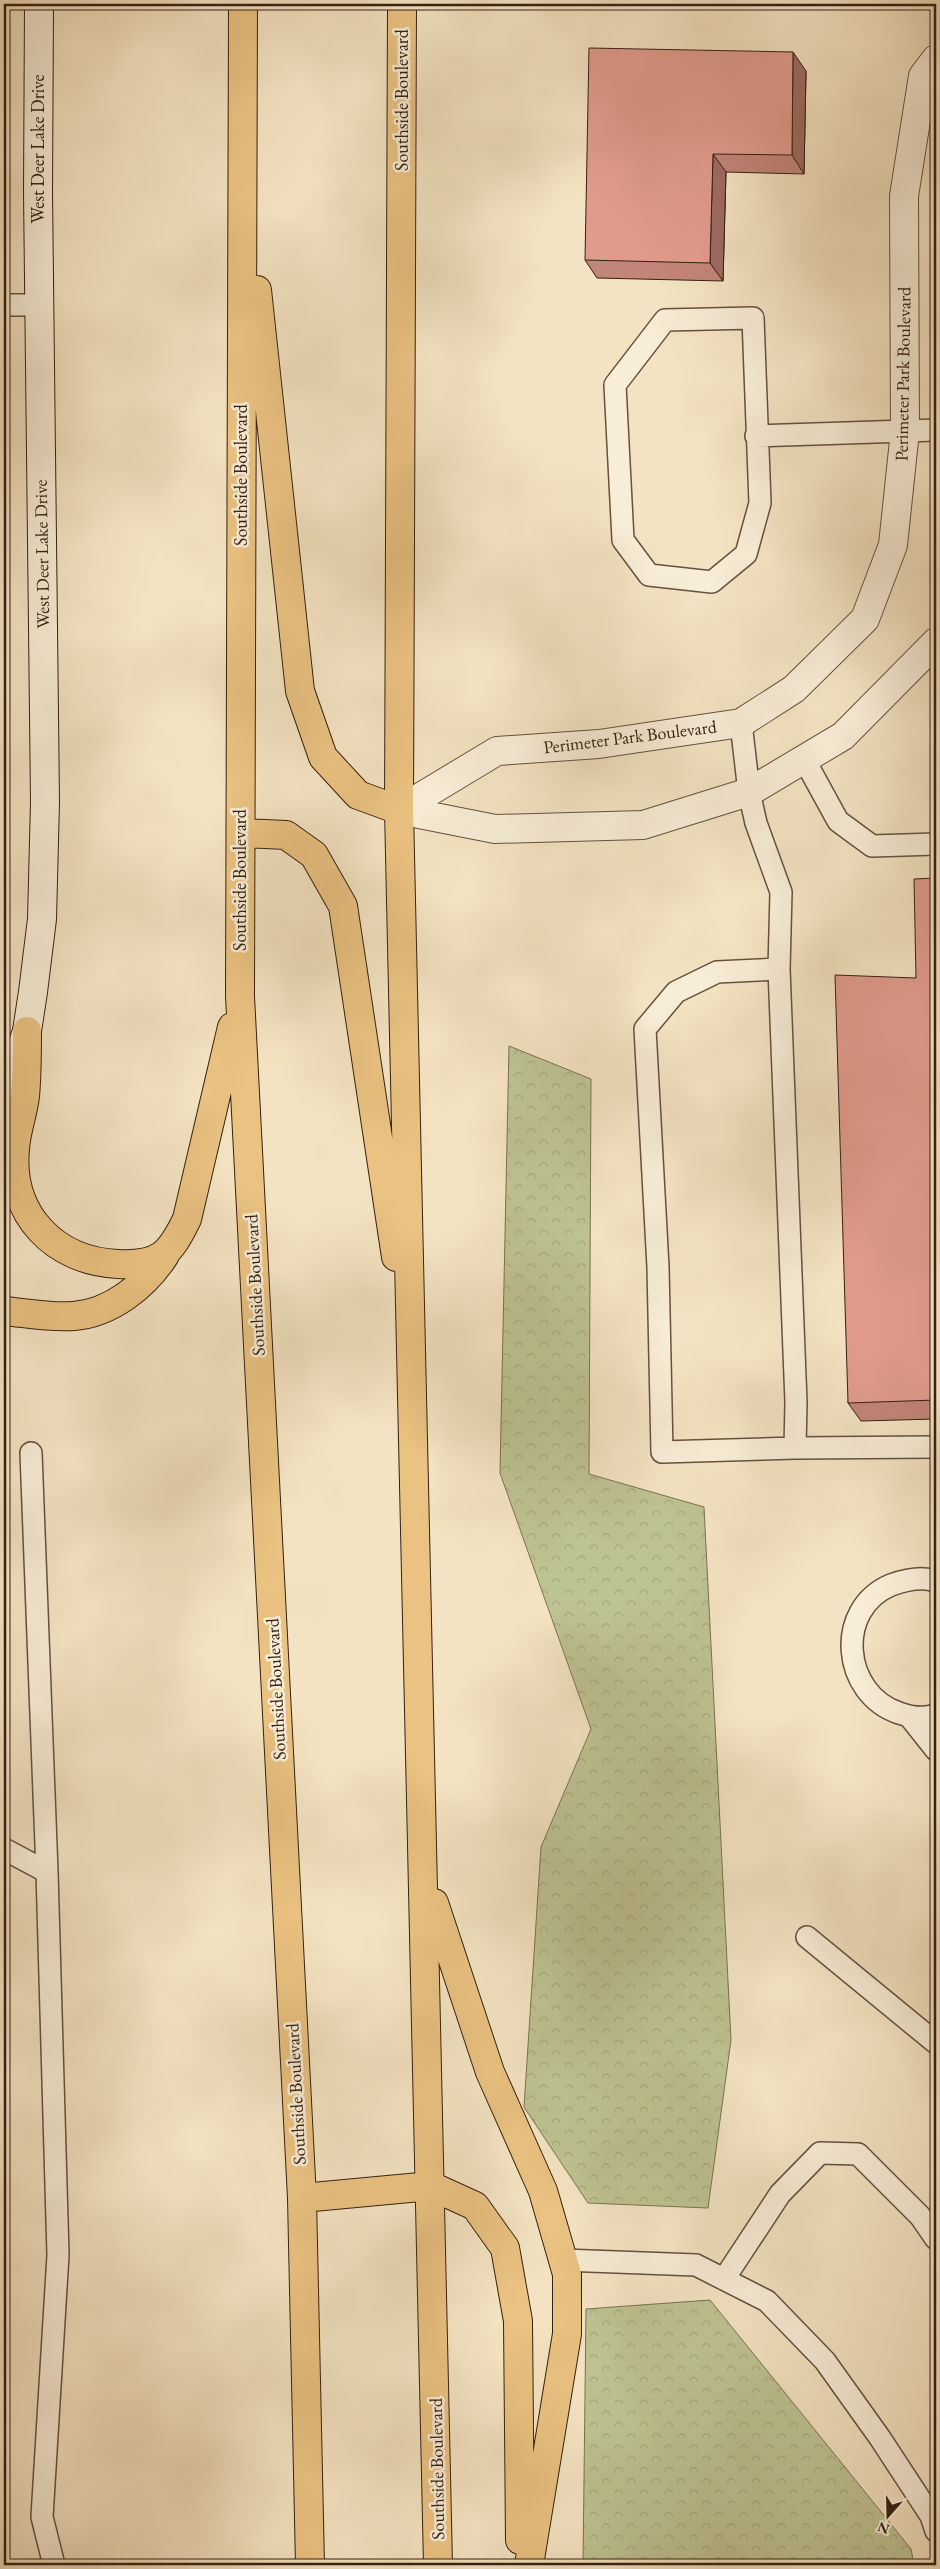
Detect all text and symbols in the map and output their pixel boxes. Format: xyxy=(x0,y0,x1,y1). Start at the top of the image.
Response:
street label: Southside Boulevard xyxy=(390,28,413,171)
street label: West Deer Lake Drive xyxy=(26,74,49,224)
street label: Perimeter Park Boulevard xyxy=(889,286,916,461)
street label: Southside Boulevard xyxy=(229,403,252,546)
street label: West Deer Lake Drive xyxy=(29,479,54,629)
street label: Perimeter Park Boulevard xyxy=(542,714,719,759)
street label: Southside Boulevard xyxy=(228,808,251,951)
street label: Southside Boulevard xyxy=(239,1213,270,1356)
street label: Southside Boulevard xyxy=(260,1617,291,1760)
street label: Southside Boulevard xyxy=(280,2022,311,2165)
street label: Southside Boulevard xyxy=(424,2397,449,2540)
north arrow xyxy=(862,2492,912,2542)
text: N xyxy=(875,2518,892,2539)

